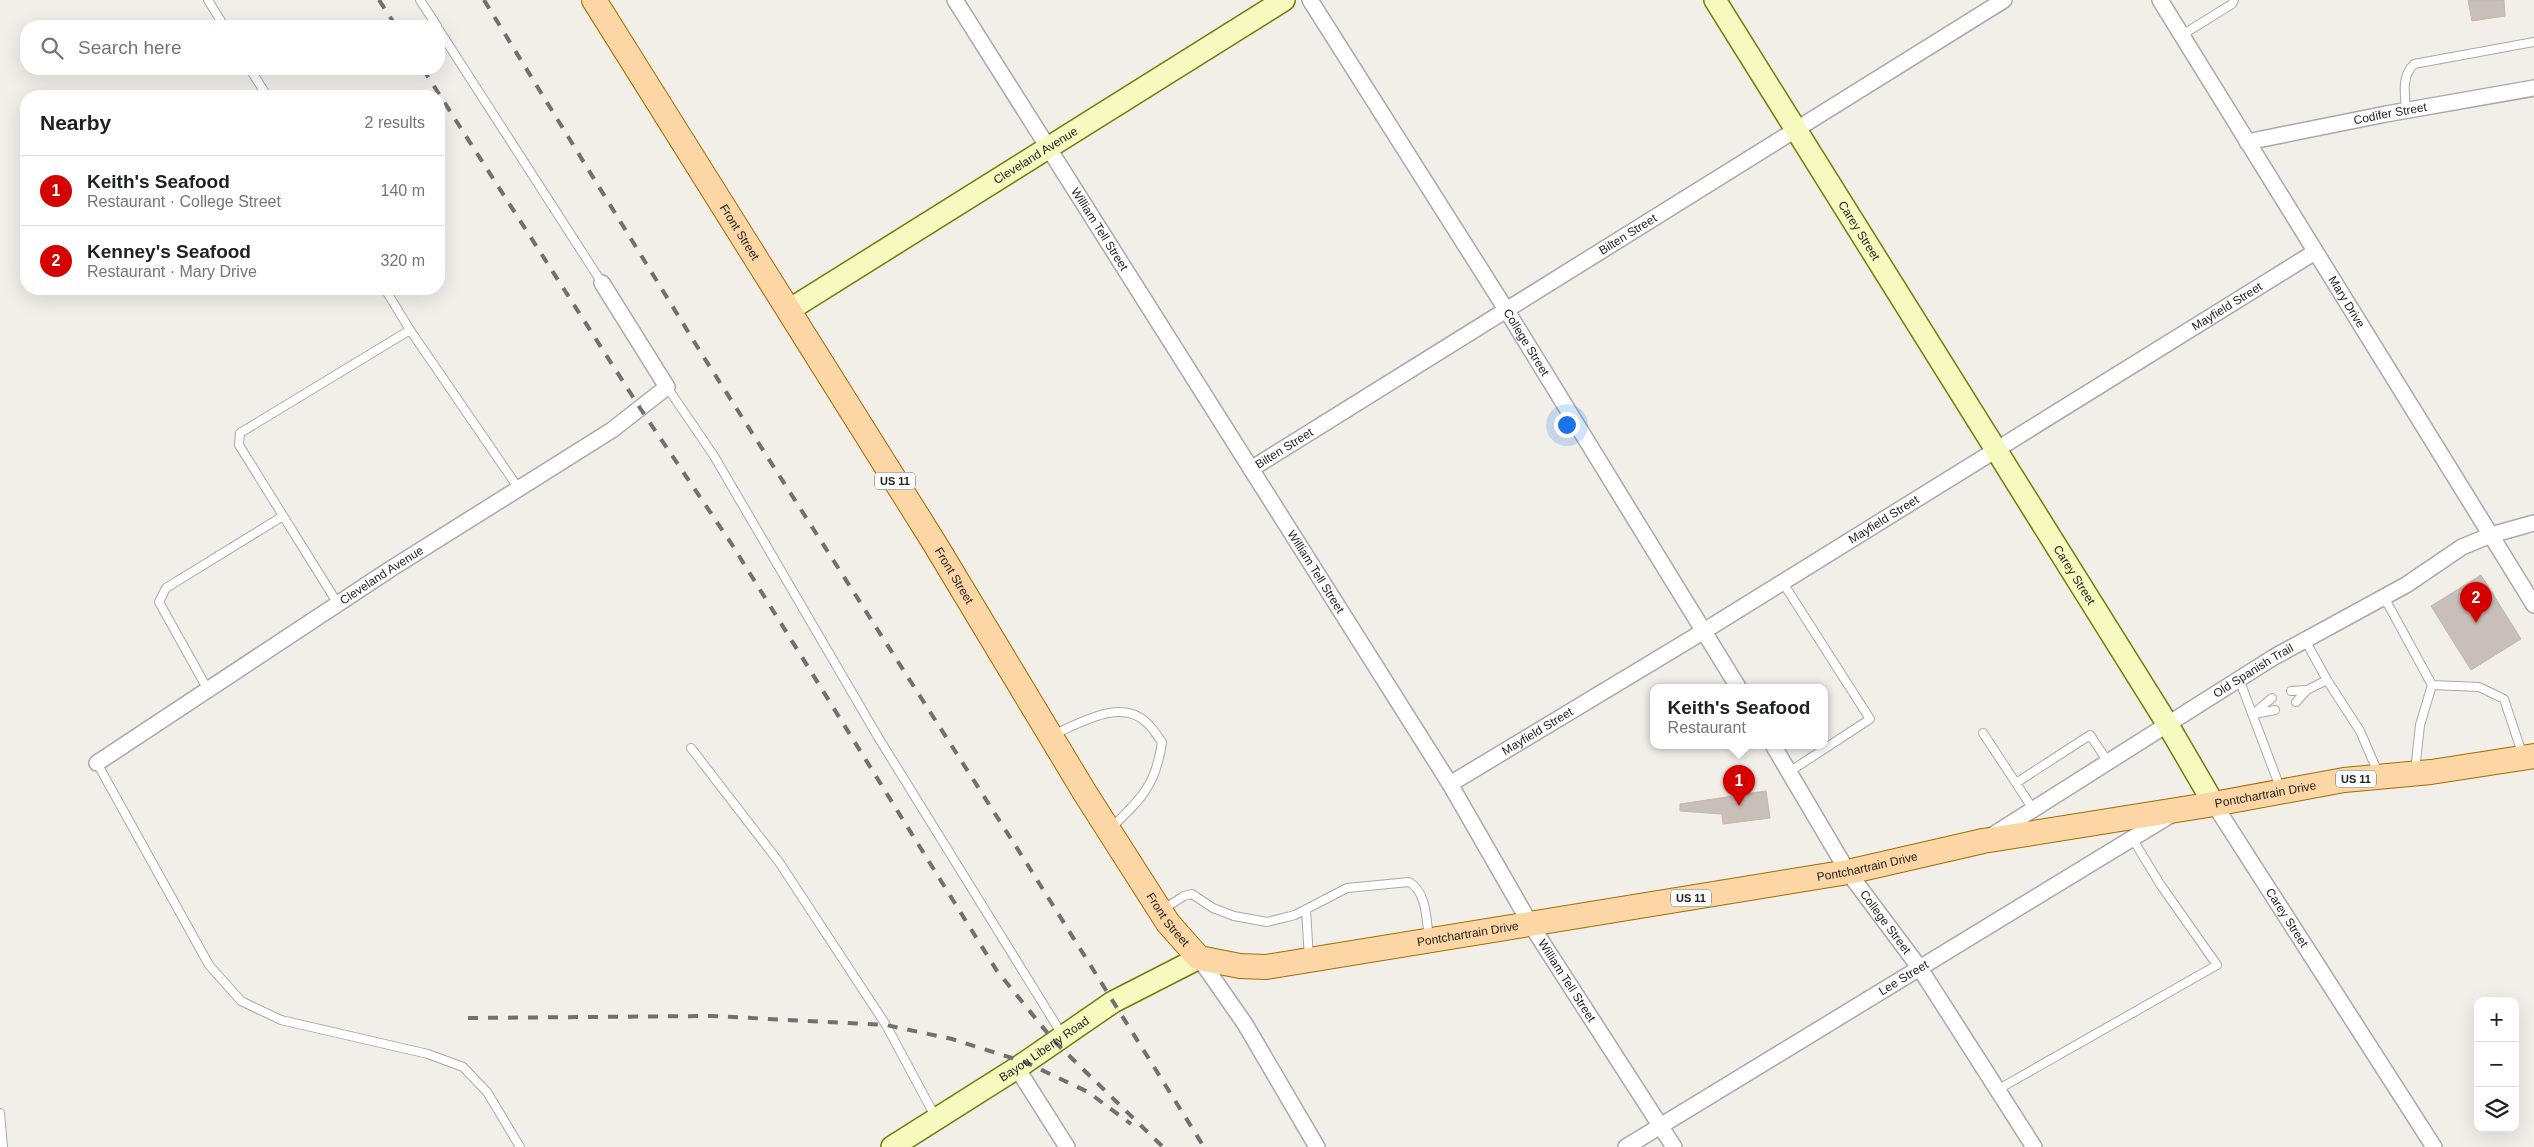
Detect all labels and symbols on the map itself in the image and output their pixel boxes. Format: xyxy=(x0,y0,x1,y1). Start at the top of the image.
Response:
street label: Codifer Street xyxy=(2352,100,2429,127)
street label: Cleveland Avenue xyxy=(991,124,1081,187)
street label: William Tell Street xyxy=(1068,185,1131,274)
street label: Carey Street xyxy=(1835,198,1883,264)
street label: Front Street xyxy=(717,202,763,263)
street label: Bilten Street xyxy=(1596,211,1660,258)
street label: Mary Drive xyxy=(2325,274,2368,331)
street label: Mayfield Street xyxy=(2189,279,2265,334)
street label: College Street xyxy=(1500,306,1553,379)
your location xyxy=(1554,412,1580,438)
street label: Bilten Street xyxy=(1253,425,1316,472)
road number: US 11 xyxy=(875,472,915,490)
street label: Mayfield Street xyxy=(1846,492,1922,547)
street label: William Tell Street xyxy=(1285,528,1348,616)
street label: Cleveland Avenue xyxy=(337,543,426,607)
street label: Carey Street xyxy=(2050,543,2098,608)
street label: Front Street xyxy=(932,545,977,607)
pin: 2 xyxy=(2460,582,2492,623)
street label: Old Spanish Trail xyxy=(2211,641,2296,701)
street label: Mayfield Street xyxy=(1499,704,1576,758)
pin: 1 xyxy=(1723,765,1755,806)
road number: US 11 xyxy=(2336,771,2376,788)
street label: Pontchartrain Drive xyxy=(2214,778,2318,811)
street label: Pontchartrain Drive xyxy=(1816,849,1919,884)
street label: Carey Street xyxy=(2263,885,2311,950)
street label: College Street xyxy=(1857,887,1914,957)
street label: Front Street xyxy=(1143,890,1193,950)
road number: US 11 xyxy=(1671,890,1711,906)
street label: Pontchartrain Drive xyxy=(1416,919,1520,949)
street label: William Tell Street xyxy=(1535,937,1599,1025)
street label: Lee Street xyxy=(1876,957,1931,998)
street label: Bayou Liberty Road xyxy=(997,1014,1092,1084)

